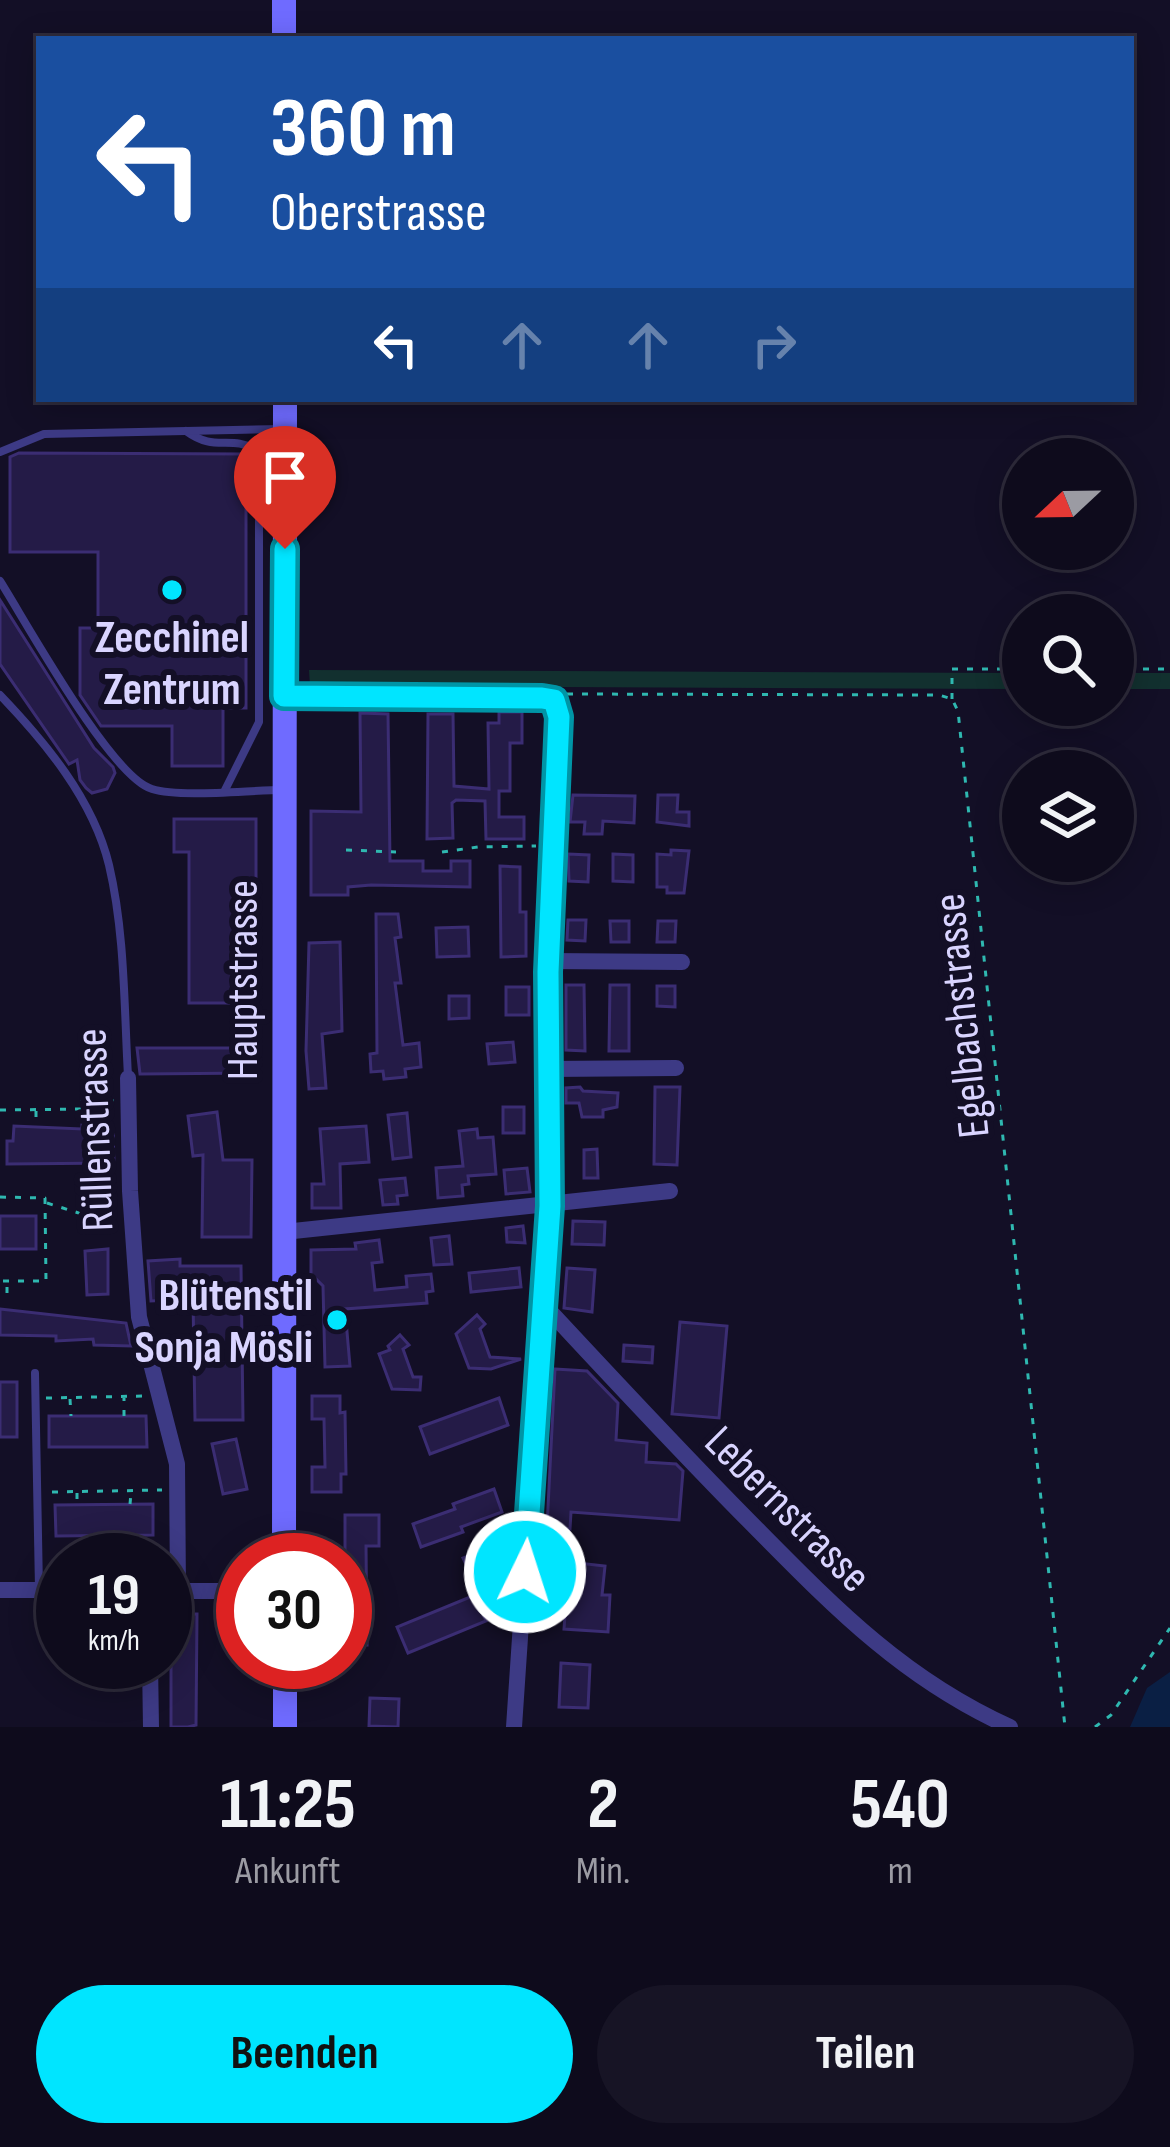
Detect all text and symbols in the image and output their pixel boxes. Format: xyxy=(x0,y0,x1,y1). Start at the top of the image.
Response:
text: 360 m xyxy=(270,79,456,180)
icon: left xyxy=(72,84,228,240)
text: Oberstrasse xyxy=(270,181,487,246)
icon: left xyxy=(363,312,429,378)
icon: ahead xyxy=(489,312,555,378)
icon: ahead xyxy=(615,312,681,378)
icon: right xyxy=(741,312,807,378)
pin xyxy=(234,426,336,549)
north arrow xyxy=(1002,438,1134,570)
map controls xyxy=(1002,438,1134,882)
icon: arrive xyxy=(252,444,318,510)
marker: Zecchinel Zentrum xyxy=(159,577,185,603)
button: search xyxy=(1002,594,1134,726)
place label: Zecchinel Zentrum xyxy=(95,611,249,718)
button: layers xyxy=(1002,750,1134,882)
street label: Hauptstrasse xyxy=(216,880,271,1080)
street label: Egelbachstrasse xyxy=(922,891,1003,1141)
street label: Rüllenstrasse xyxy=(64,1028,127,1232)
place label: Blütenstil Sonja Mösli xyxy=(134,1269,313,1376)
marker: Blütenstil Sonja Mösli xyxy=(324,1307,350,1333)
street label: Lebernstrasse xyxy=(693,1415,882,1604)
position arrow xyxy=(462,1509,588,1635)
speed limit sign: 30 xyxy=(216,1533,372,1689)
text: 19 xyxy=(88,1560,140,1632)
text: km/h xyxy=(88,1623,140,1659)
text: 11:25 xyxy=(220,1762,356,1849)
text: 2 xyxy=(587,1762,619,1849)
text: 540 xyxy=(850,1762,950,1849)
text: Ankunft xyxy=(235,1848,341,1895)
text: Min. xyxy=(576,1848,630,1895)
text: m xyxy=(888,1848,913,1895)
button: Beenden xyxy=(36,1985,573,2123)
button: Teilen xyxy=(597,1985,1134,2123)

